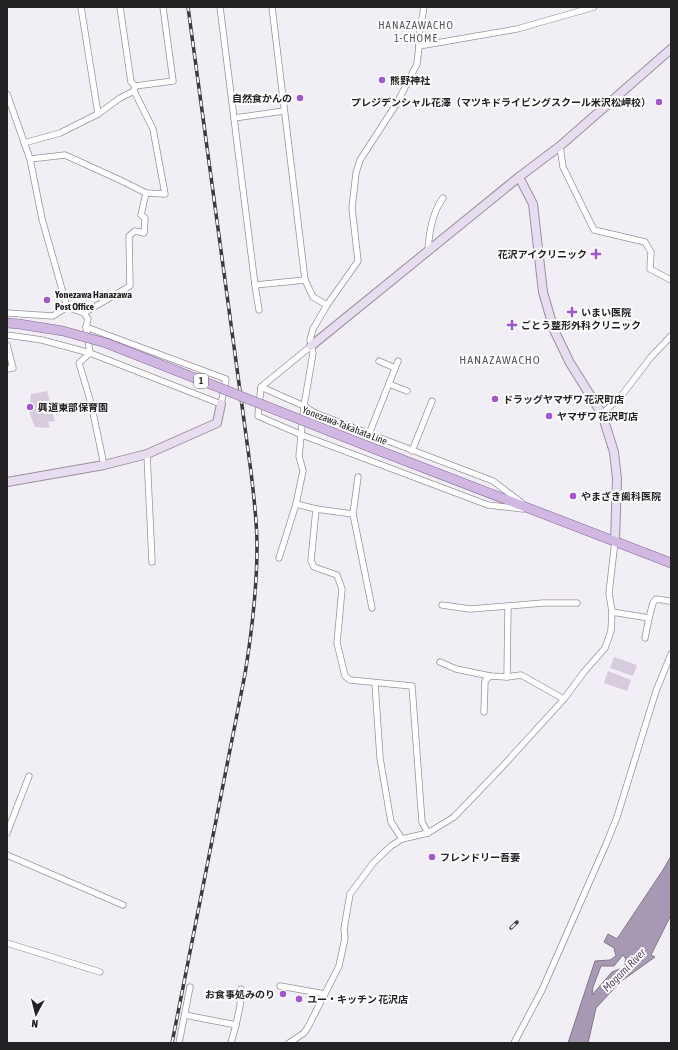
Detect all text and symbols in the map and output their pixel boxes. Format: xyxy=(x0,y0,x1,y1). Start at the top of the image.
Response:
district label: HANAZAWACHO 1-CHOME xyxy=(378,19,454,44)
marker: 熊野神社 xyxy=(377,75,387,85)
place label: 熊野神社 xyxy=(390,75,431,86)
place label: 自然食かんの xyxy=(232,93,292,104)
marker: 自然食かんの xyxy=(295,93,305,103)
place label: プレジデンシャル花澤（マツキドライビングスクール米沢松岬校） xyxy=(351,97,651,108)
marker: プレジデンシャル花澤（マツキドライビングスクール米沢松岬校） xyxy=(654,97,664,107)
marker: 花沢アイクリニック xyxy=(590,248,602,260)
place label: 花沢アイクリニック xyxy=(498,249,587,260)
place label: Yonezawa Hanazawa Post Office xyxy=(54,289,132,312)
marker: Yonezawa Hanazawa Post Office xyxy=(42,295,52,305)
marker: いまい医院 xyxy=(566,306,578,318)
place label: いまい医院 xyxy=(581,307,631,318)
marker: ごとう整形外科クリニック xyxy=(506,319,518,331)
place label: ごとう整形外科クリニック xyxy=(521,320,641,331)
district label: HANAZAWACHO xyxy=(459,353,541,367)
road number: 1 xyxy=(194,374,208,388)
marker: ドラッグヤマザワ 花沢町店 xyxy=(490,394,500,404)
place label: ドラッグヤマザワ 花沢町店 xyxy=(503,394,624,405)
marker: 興道東部保育園 xyxy=(25,402,35,412)
place label: 興道東部保育園 xyxy=(38,402,108,413)
street label: Yonezawa-Takahata Line xyxy=(301,404,389,447)
marker: ヤマザワ 花沢町店 xyxy=(544,411,554,421)
place label: ヤマザワ 花沢町店 xyxy=(557,411,638,422)
marker: やまざき歯科医院 xyxy=(568,491,578,501)
place label: やまざき歯科医院 xyxy=(581,491,661,502)
marker: フレンドリー吾妻 xyxy=(427,852,437,862)
place label: フレンドリー吾妻 xyxy=(440,852,520,863)
water label: Mogami River xyxy=(600,946,648,994)
place label: お食事処みのり xyxy=(205,989,275,1000)
marker: お食事処みのり xyxy=(278,989,288,999)
north arrow xyxy=(16,994,56,1034)
marker: ユー・キッチン 花沢店 xyxy=(294,994,304,1004)
place label: ユー・キッチン 花沢店 xyxy=(307,994,408,1005)
text: N xyxy=(31,1018,39,1030)

